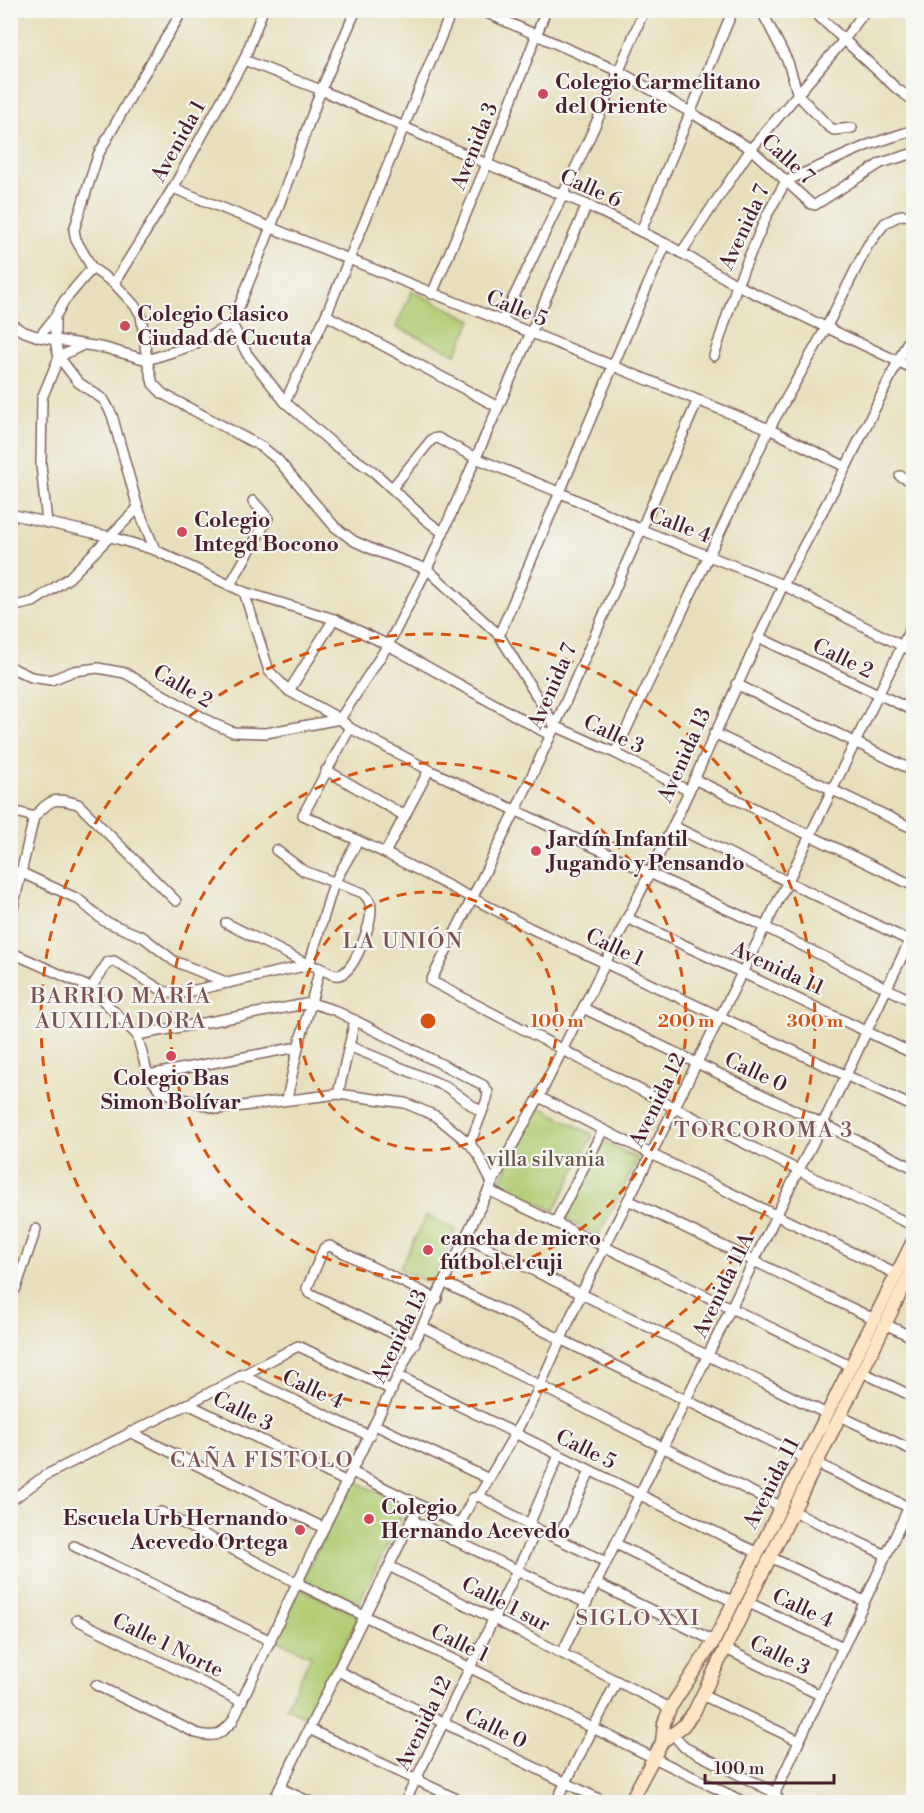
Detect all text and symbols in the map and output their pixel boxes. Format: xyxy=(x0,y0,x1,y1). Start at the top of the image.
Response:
place label: Colegio Carmelitano del Oriente xyxy=(555,70,761,120)
marker: Colegio Carmelitano del Oriente xyxy=(536,87,550,101)
street label: Avenida 1 xyxy=(145,96,212,188)
street label: Avenida 3 xyxy=(445,99,504,195)
street label: Calle 7 xyxy=(755,129,820,191)
street label: Calle 6 xyxy=(556,164,626,214)
street label: Avenida 7 xyxy=(713,180,776,275)
street label: Calle 5 xyxy=(482,285,551,333)
place label: Colegio Clasico Ciudad de Cucuta xyxy=(137,302,312,352)
marker: Colegio Clasico Ciudad de Cucuta xyxy=(118,319,132,333)
street label: Calle 4 xyxy=(645,502,715,550)
place label: Colegio Integd Bocono xyxy=(194,508,339,558)
marker: Colegio Integd Bocono xyxy=(175,525,189,539)
street label: Calle 2 xyxy=(808,633,877,685)
street label: Avenida 7 xyxy=(522,639,583,734)
street label: Calle 2 xyxy=(148,660,217,714)
street label: Avenida 13 xyxy=(652,704,717,808)
street label: Calle 3 xyxy=(579,710,648,760)
place label: Jardín Infantil Jugando y Pensando xyxy=(545,827,745,877)
marker: Jardín Infantil Jugando y Pensando xyxy=(529,844,543,858)
street label: Calle 1 xyxy=(581,923,648,973)
district label: LA UNIÓN xyxy=(342,926,464,955)
street label: Avenida 11 xyxy=(726,936,828,1002)
district label: BARRIO MARÍA AUXILIADORA xyxy=(29,982,212,1035)
text: 100 m xyxy=(530,1010,584,1033)
text: 200 m xyxy=(658,1010,715,1033)
text: 300 m xyxy=(787,1010,844,1033)
centre of rings xyxy=(418,1011,438,1031)
street label: Calle 0 xyxy=(720,1047,791,1099)
marker: Colegio Bas Simon Bolívar xyxy=(164,1049,178,1063)
street label: Avenida 12 xyxy=(623,1049,692,1153)
place label: Colegio Bas Simon Bolívar xyxy=(101,1066,241,1116)
district label: TORCOROMA 3 xyxy=(674,1117,854,1144)
park label: villa silvania xyxy=(486,1147,606,1173)
place label: cancha de micro fútbol el cuji xyxy=(440,1226,601,1276)
street label: Avenida 11A xyxy=(687,1228,761,1343)
marker: cancha de micro fútbol el cuji xyxy=(421,1243,435,1257)
street label: Avenida 13 xyxy=(366,1285,434,1388)
street label: Calle 4 xyxy=(278,1364,347,1415)
street label: Calle 3 xyxy=(208,1386,277,1438)
street label: Calle 5 xyxy=(551,1424,620,1476)
street label: Avenida 11 xyxy=(737,1433,806,1534)
district label: CAÑA FISTOLO xyxy=(170,1446,354,1474)
place label: Colegio Hernando Acevedo xyxy=(381,1495,570,1545)
place label: Escuela Urb Hernando Acevedo Ortega xyxy=(63,1506,289,1556)
marker: Colegio Hernando Acevedo xyxy=(362,1512,376,1526)
marker: Escuela Urb Hernando Acevedo Ortega xyxy=(293,1523,307,1537)
street label: Calle 1 sur xyxy=(457,1572,554,1638)
street label: Calle 4 xyxy=(768,1583,837,1634)
district label: SIGLO XXI xyxy=(576,1605,700,1632)
street label: Calle 1 Norte xyxy=(108,1608,227,1684)
street label: Calle 1 xyxy=(426,1619,493,1669)
street label: Calle 3 xyxy=(745,1630,814,1682)
street label: Avenida 12 xyxy=(389,1672,458,1776)
street label: Calle 0 xyxy=(460,1703,531,1755)
scale bar xyxy=(705,1747,834,1785)
text: 100 m xyxy=(714,1757,765,1780)

